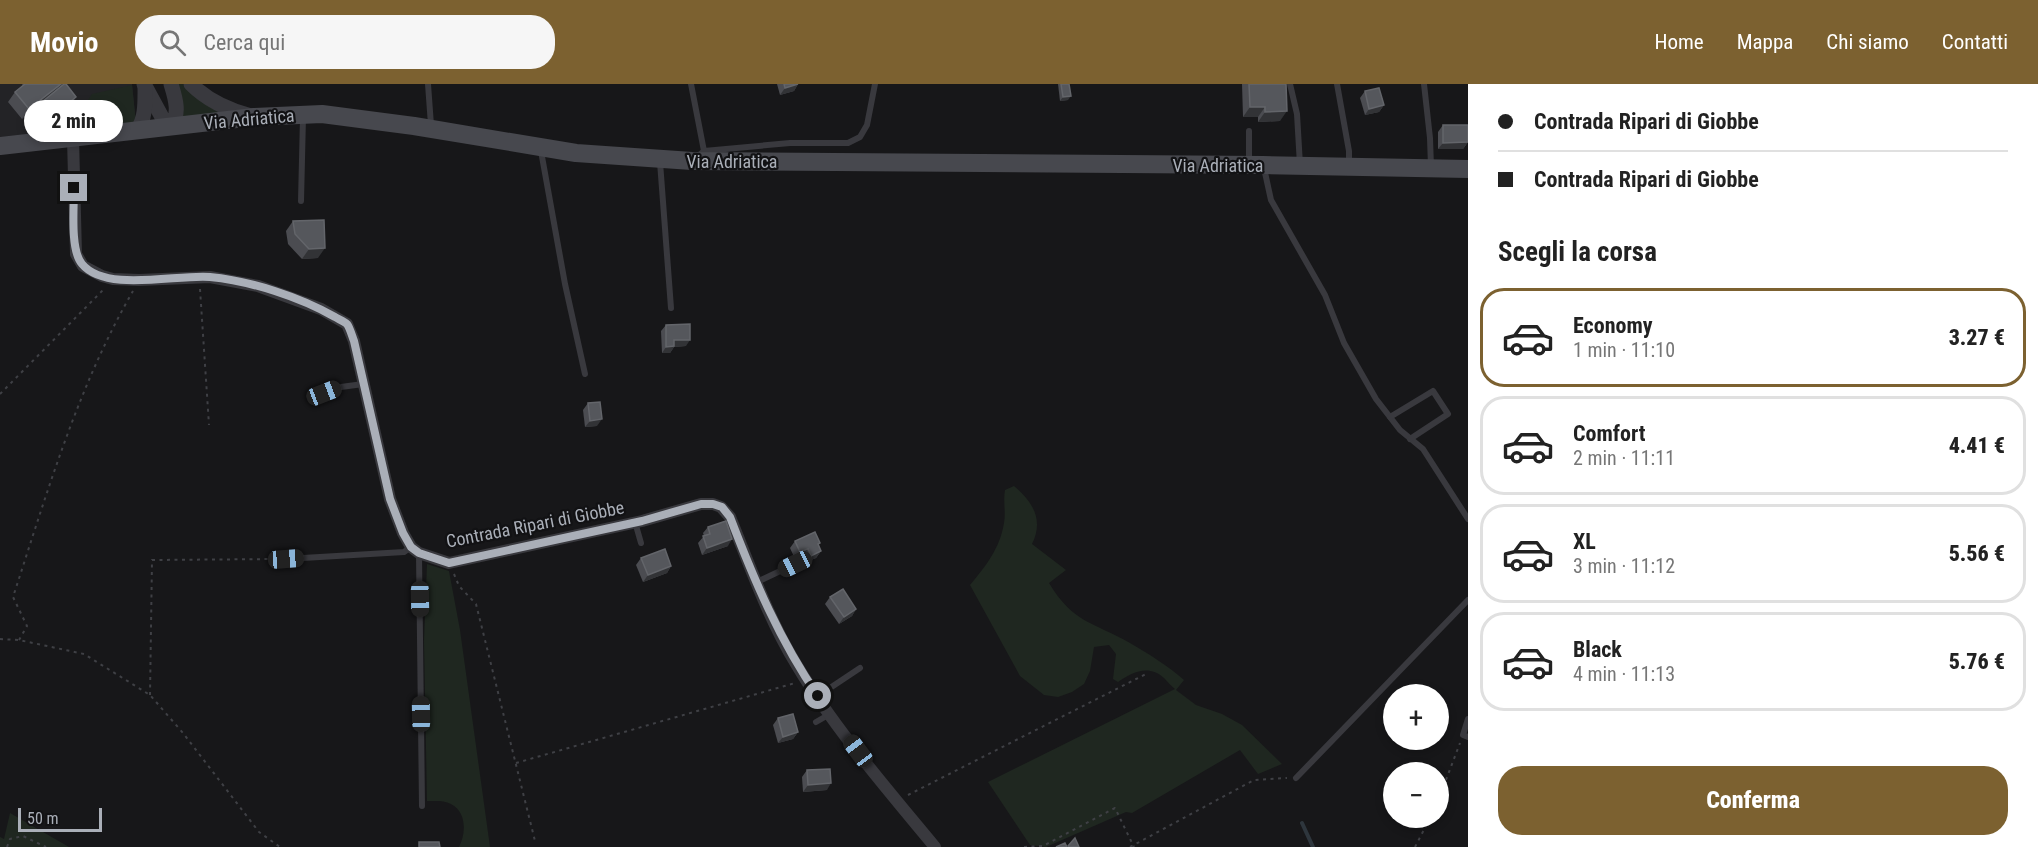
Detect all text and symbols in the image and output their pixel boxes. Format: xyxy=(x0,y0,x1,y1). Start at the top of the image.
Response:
search box xyxy=(135,15,555,69)
text: Movio xyxy=(30,26,99,59)
icon: search xyxy=(156,26,189,59)
text: Cerca qui xyxy=(204,30,285,55)
text: Home xyxy=(1654,30,1704,54)
text: Mappa xyxy=(1737,30,1793,54)
text: Chi siamo xyxy=(1826,30,1909,54)
text: Contatti xyxy=(1942,30,2008,54)
callout: 2 min xyxy=(25,101,124,143)
street label: Via Adriatica xyxy=(203,105,295,133)
text: 2 min xyxy=(51,109,96,133)
text: Contrada Ripari di Giobbe xyxy=(1534,109,1759,134)
street label: Via Adriatica xyxy=(687,151,777,172)
street label: Via Adriatica xyxy=(1173,155,1263,176)
text: Contrada Ripari di Giobbe xyxy=(1534,167,1759,192)
route end xyxy=(60,174,87,201)
text: Scegli la corsa xyxy=(1498,236,1657,268)
icon: car xyxy=(1501,311,1555,365)
text: Economy xyxy=(1573,313,1653,338)
text: 3.27 € xyxy=(1949,325,2005,350)
text: 1 min · 11:10 xyxy=(1573,338,1675,362)
car xyxy=(304,378,344,408)
icon: car xyxy=(1501,419,1555,473)
text: Comfort xyxy=(1573,421,1646,446)
text: 4.41 € xyxy=(1949,433,2005,458)
text: 2 min · 11:11 xyxy=(1573,446,1675,470)
street label: Contrada Ripari di Giobbe xyxy=(444,496,626,552)
icon: car xyxy=(1501,527,1555,581)
text: XL xyxy=(1573,529,1596,554)
text: 5.56 € xyxy=(1949,541,2005,566)
car xyxy=(775,548,815,580)
car xyxy=(267,549,305,569)
text: 3 min · 11:12 xyxy=(1573,554,1675,578)
car xyxy=(411,581,429,617)
icon: car xyxy=(1501,635,1555,689)
text: Black xyxy=(1573,637,1622,662)
text: 5.76 € xyxy=(1949,649,2005,674)
text: 4 min · 11:13 xyxy=(1573,662,1675,686)
route start xyxy=(804,682,831,709)
map controls xyxy=(1383,684,1449,828)
button: + xyxy=(1383,684,1449,750)
car xyxy=(412,696,430,732)
car xyxy=(840,731,876,771)
button: − xyxy=(1383,762,1449,828)
button: Conferma xyxy=(1498,766,2008,835)
scale bar xyxy=(18,805,102,832)
text: 50 m xyxy=(27,809,59,828)

